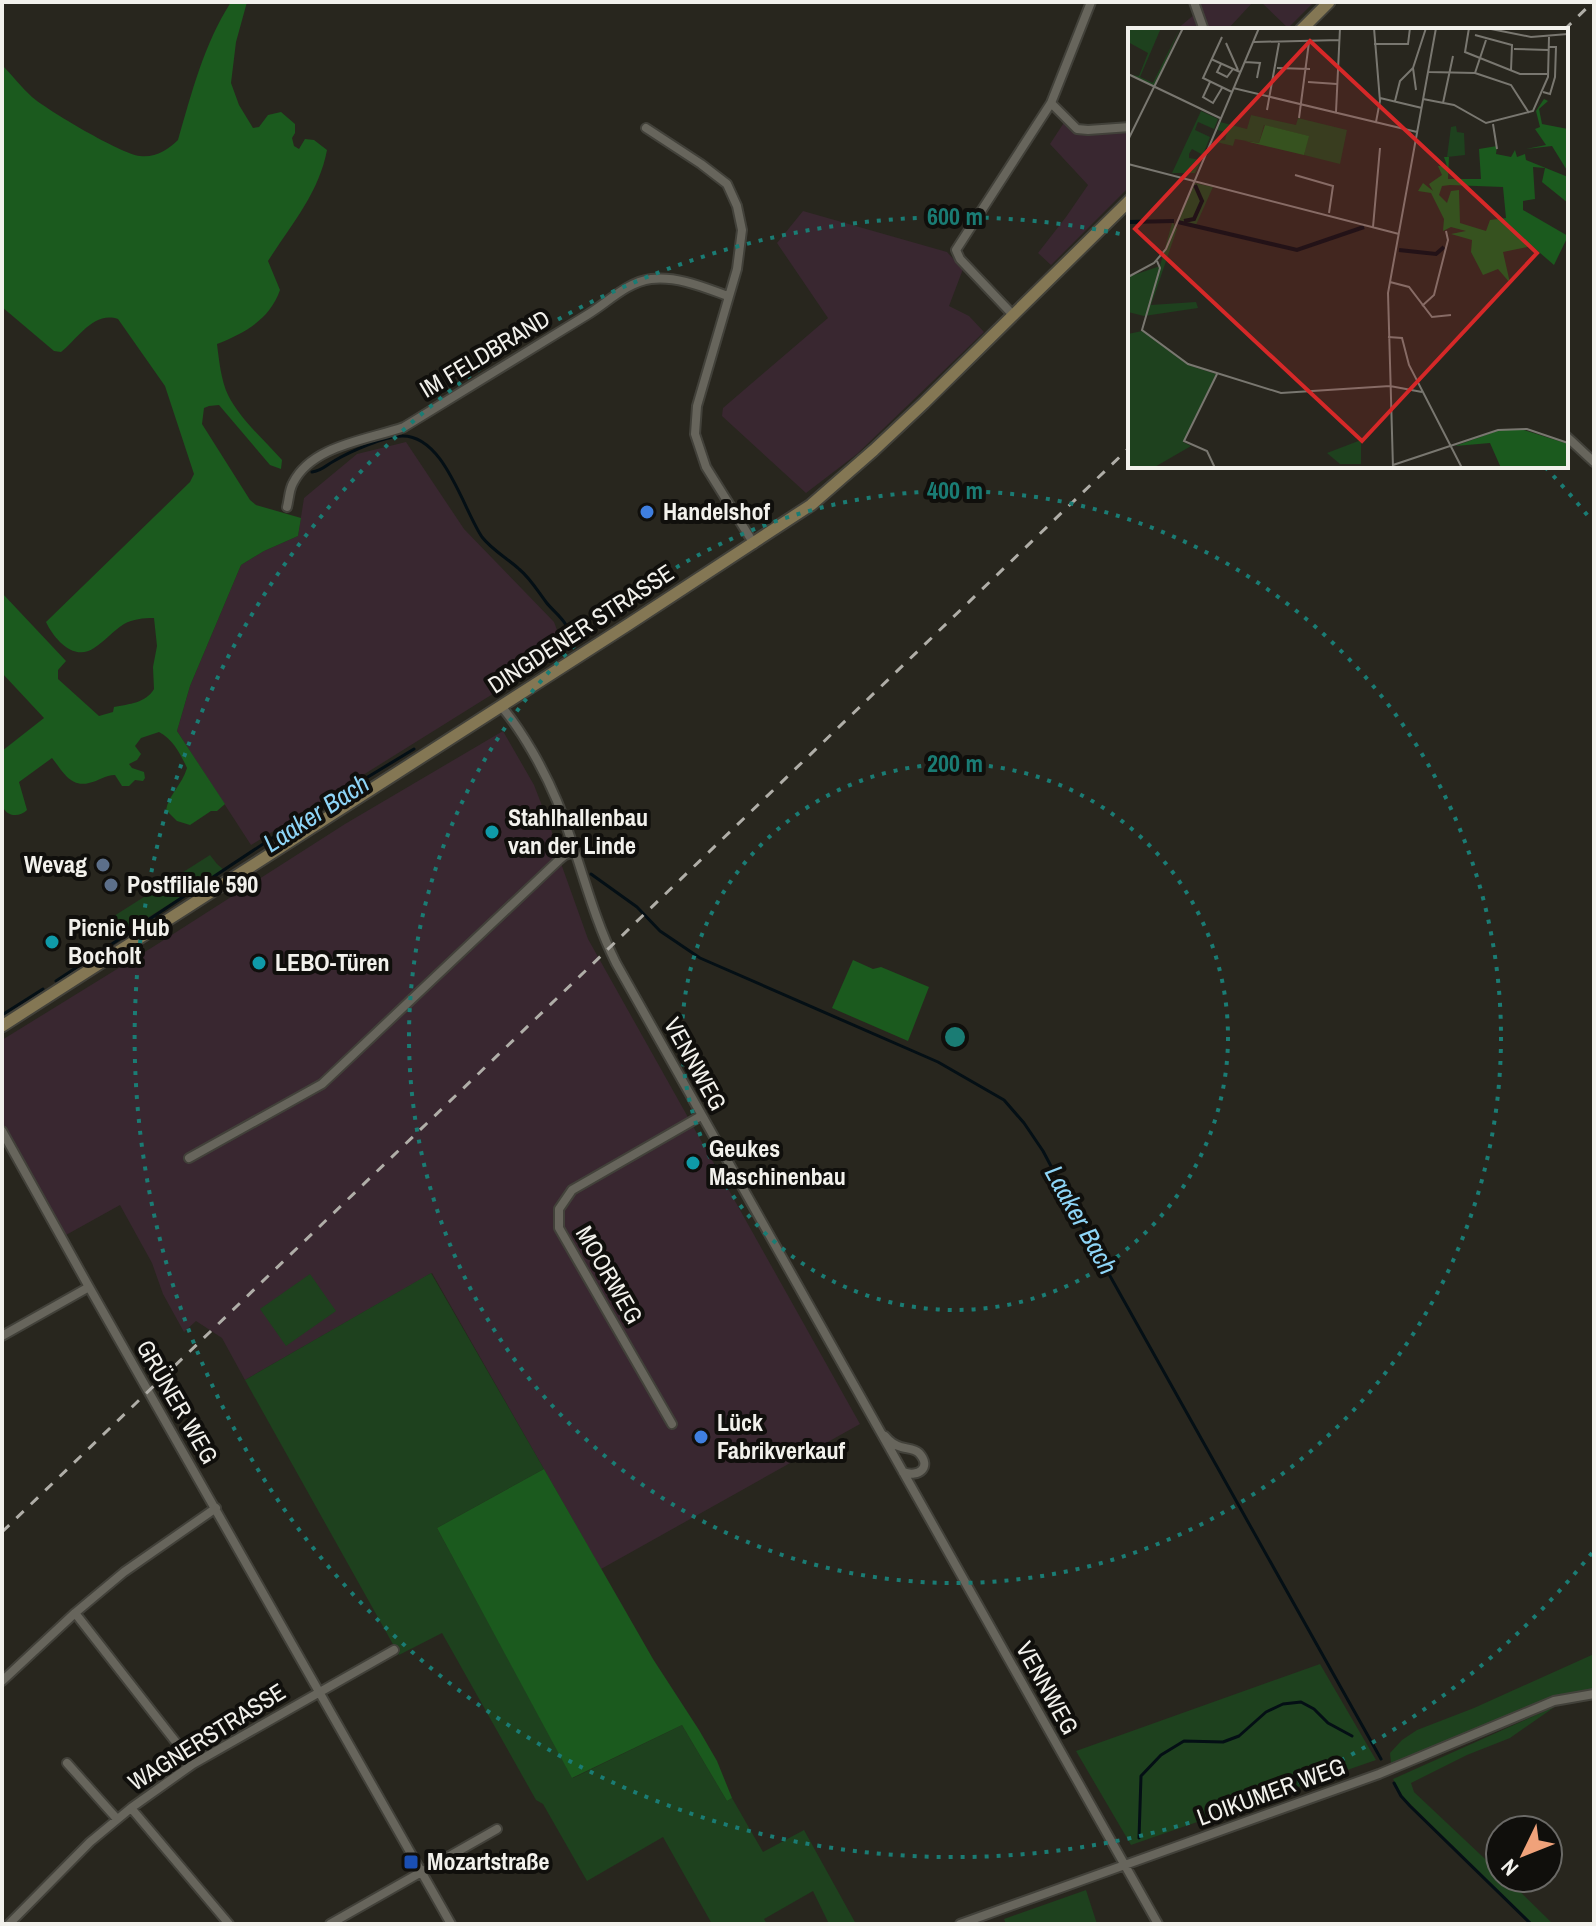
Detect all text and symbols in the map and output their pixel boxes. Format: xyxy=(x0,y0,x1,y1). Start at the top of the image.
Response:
inset map xyxy=(1128,28,1568,468)
text: 600 m xyxy=(927,200,983,232)
street label: IM FELDBRAND xyxy=(413,302,556,405)
text: 400 m xyxy=(927,474,983,506)
place label: Handelshof xyxy=(663,495,771,527)
marker: Handelshof xyxy=(638,503,656,521)
street label: DINGDENER STRASSE xyxy=(481,556,680,700)
text: 200 m xyxy=(927,747,983,779)
water label: Laaker Bach xyxy=(256,765,375,860)
place label: Stahlhallenbau van der Linde xyxy=(508,801,648,861)
marker: Stahlhallenbau van der Linde xyxy=(483,823,501,841)
place label: Wevag xyxy=(24,848,87,880)
marker: Wevag xyxy=(94,856,112,874)
place label: Postfiliale 590 xyxy=(127,868,258,900)
marker: Postfiliale 590 xyxy=(102,876,120,894)
place label: Picnic Hub Bocholt xyxy=(68,911,170,971)
marker: Picnic Hub Bocholt xyxy=(43,933,61,951)
place label: LEBO-Türen xyxy=(275,946,389,978)
marker: LEBO-Türen xyxy=(250,954,268,972)
street label: VENNWEG xyxy=(657,1011,735,1116)
centre of rings xyxy=(941,1023,969,1051)
place label: Geukes Maschinenbau xyxy=(709,1132,846,1192)
marker: Geukes Maschinenbau xyxy=(684,1154,702,1172)
water label: Laaker Bach xyxy=(1037,1159,1126,1281)
street label: MOORWEG xyxy=(569,1220,651,1329)
street label: GRÜNER WEG xyxy=(130,1334,226,1469)
place label: Lück Fabrikverkauf xyxy=(717,1406,846,1466)
marker: Lück Fabrikverkauf xyxy=(692,1428,710,1446)
street label: VENNWEG xyxy=(1009,1635,1087,1740)
street label: WAGNERSTRASSE xyxy=(122,1675,291,1797)
street label: LOIKUMER WEG xyxy=(1192,1749,1349,1833)
north arrow xyxy=(1484,1814,1564,1894)
place label: Mozartstraße xyxy=(427,1845,550,1877)
marker: Mozartstraße xyxy=(402,1853,420,1871)
text: N xyxy=(1494,1853,1525,1883)

